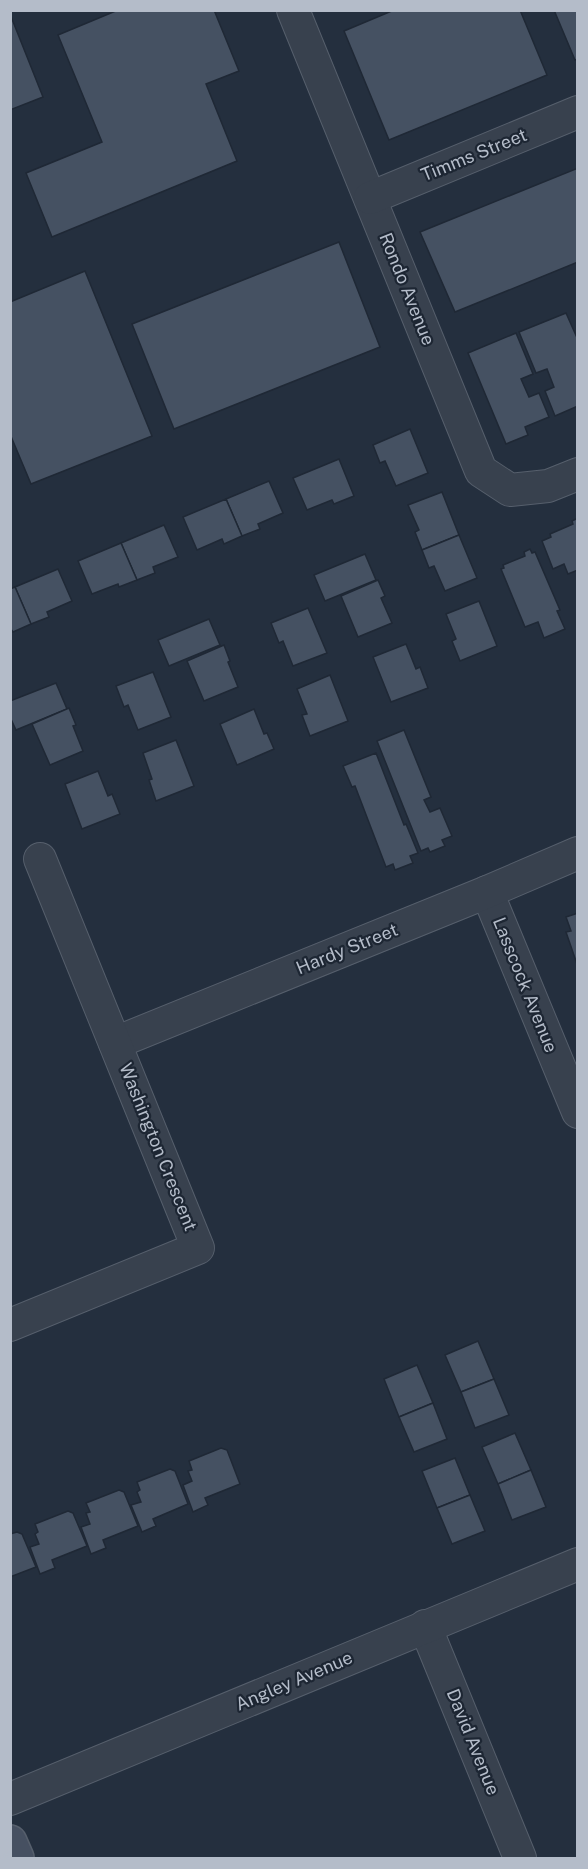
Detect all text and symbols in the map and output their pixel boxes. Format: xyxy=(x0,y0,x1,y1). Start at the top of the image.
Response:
street label: Timms Street xyxy=(418,124,530,185)
street label: Rondo Avenue xyxy=(375,230,440,348)
street label: Lasscock Avenue xyxy=(489,914,562,1056)
street label: Hardy Street xyxy=(293,919,401,978)
street label: Washington Crescent xyxy=(115,1060,202,1234)
street label: Angley Avenue xyxy=(232,1646,356,1715)
street label: David Avenue xyxy=(443,1686,504,1798)

